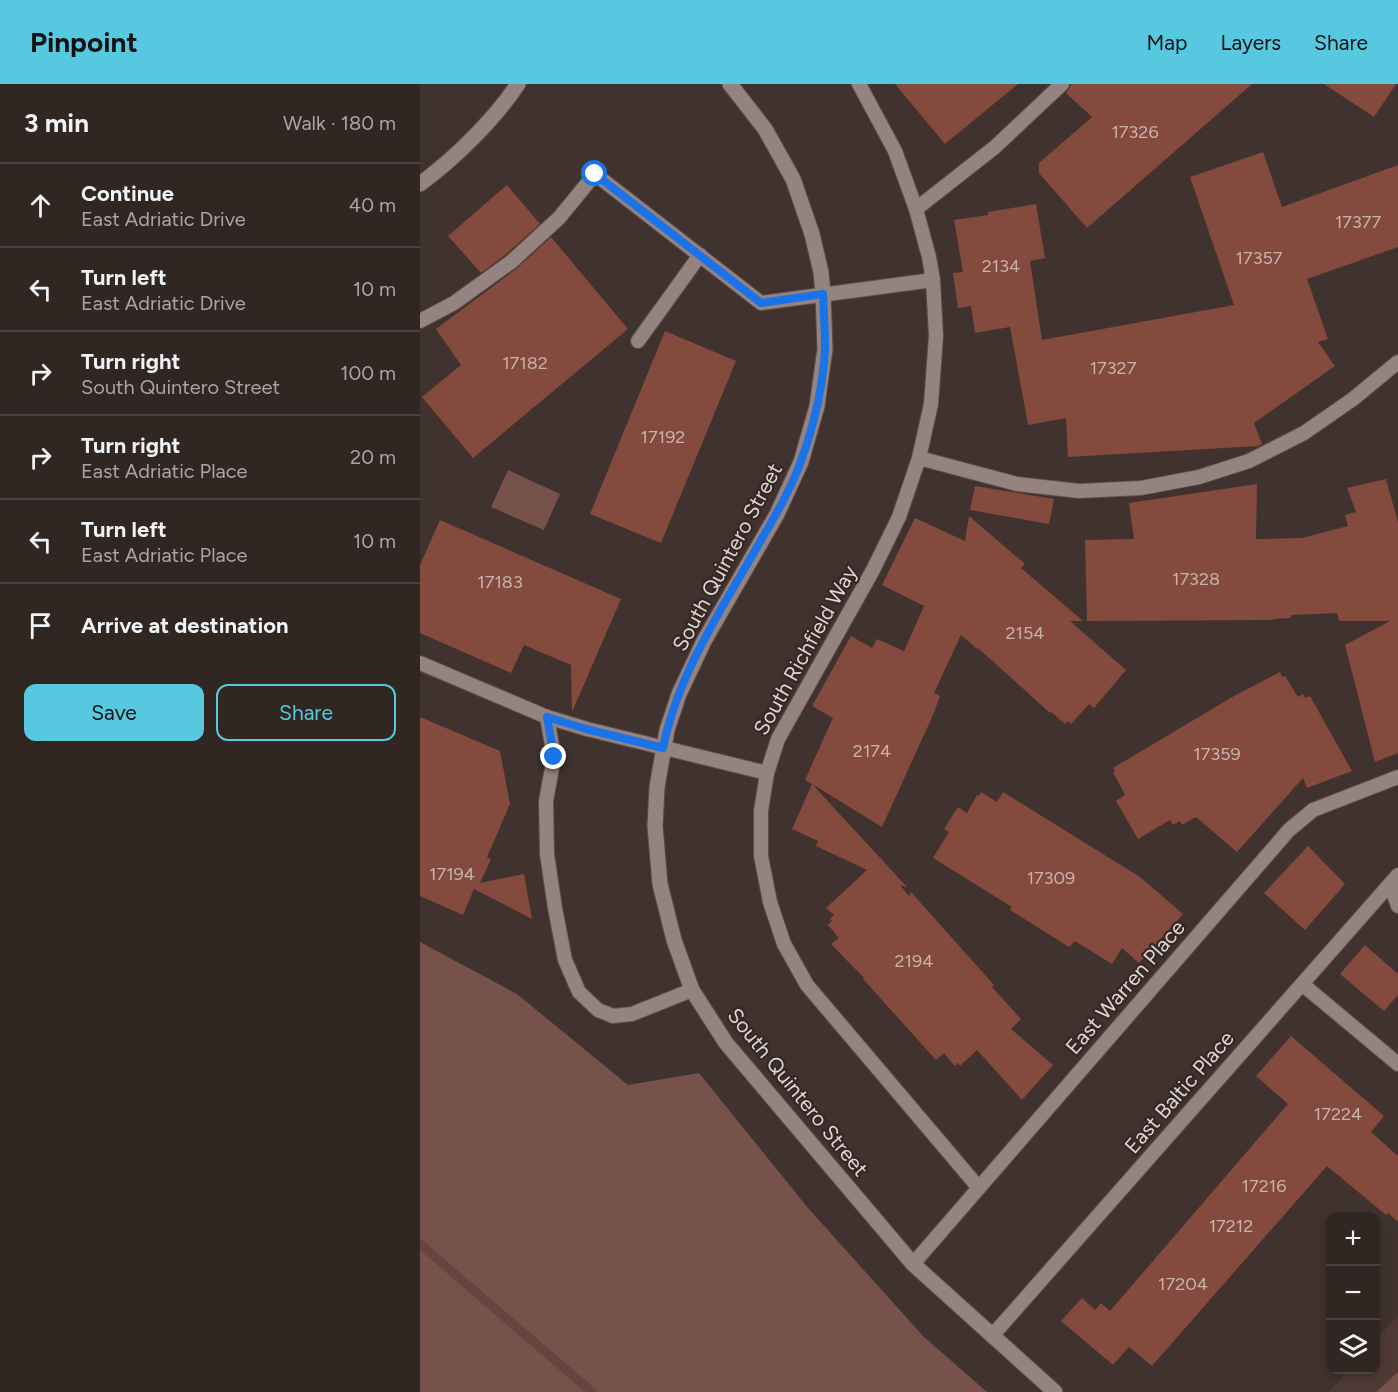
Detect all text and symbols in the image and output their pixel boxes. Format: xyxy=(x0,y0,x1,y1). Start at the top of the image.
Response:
text: Pinpoint xyxy=(30,25,138,59)
text: Map xyxy=(1147,30,1187,55)
text: Layers xyxy=(1220,30,1281,55)
text: Share xyxy=(1314,30,1368,55)
text: 3 min xyxy=(24,107,89,139)
text: Walk · 180 m xyxy=(283,111,396,135)
house number: 17326 xyxy=(1111,121,1159,143)
route start xyxy=(581,160,607,186)
text: Continue xyxy=(81,180,174,207)
icon: ahead xyxy=(24,189,57,222)
text: 40 m xyxy=(349,193,396,217)
text: East Adriatic Drive xyxy=(81,207,246,231)
house number: 17377 xyxy=(1335,211,1381,233)
house number: 17357 xyxy=(1236,247,1283,269)
house number: 2134 xyxy=(982,255,1020,277)
text: Turn left xyxy=(81,264,167,291)
icon: left xyxy=(24,273,57,306)
text: 10 m xyxy=(353,277,396,301)
text: East Adriatic Drive xyxy=(81,291,246,315)
text: Turn right xyxy=(81,348,180,375)
house number: 17182 xyxy=(502,352,548,374)
icon: right xyxy=(24,357,57,390)
house number: 17327 xyxy=(1090,357,1137,379)
text: 100 m xyxy=(340,361,396,385)
text: South Quintero Street xyxy=(81,375,280,399)
house number: 17192 xyxy=(641,426,685,448)
text: Turn right xyxy=(81,432,180,459)
icon: right xyxy=(24,441,57,474)
text: 20 m xyxy=(350,445,396,469)
text: East Adriatic Place xyxy=(81,459,247,483)
street label: South Quintero Street xyxy=(667,459,787,655)
text: Turn left xyxy=(81,516,167,543)
icon: left xyxy=(24,525,57,558)
text: 10 m xyxy=(353,529,396,553)
text: East Adriatic Place xyxy=(81,543,247,567)
street label: South Richfield Way xyxy=(748,561,862,739)
house number: 17328 xyxy=(1172,568,1220,590)
house number: 17183 xyxy=(477,571,523,593)
icon: arrive xyxy=(24,609,57,642)
text: Arrive at destination xyxy=(81,612,289,639)
house number: 2154 xyxy=(1005,622,1045,644)
button: Save xyxy=(24,684,204,741)
button: Share xyxy=(216,684,396,741)
house number: 2174 xyxy=(853,740,891,762)
route end xyxy=(540,743,566,769)
house number: 17359 xyxy=(1193,743,1241,765)
house number: 17194 xyxy=(429,863,475,885)
house number: 17309 xyxy=(1027,867,1075,889)
street label: East Warren Place xyxy=(1060,915,1190,1059)
house number: 2194 xyxy=(895,950,933,972)
street label: South Quintero Street xyxy=(723,1003,873,1181)
street label: East Baltic Place xyxy=(1119,1026,1239,1158)
house number: 17224 xyxy=(1314,1103,1362,1125)
house number: 17216 xyxy=(1242,1175,1286,1197)
map controls xyxy=(1326,1212,1380,1374)
button: + xyxy=(1326,1212,1380,1266)
house number: 17212 xyxy=(1209,1215,1253,1237)
button: − xyxy=(1326,1266,1380,1320)
house number: 17204 xyxy=(1158,1273,1208,1295)
button: layers xyxy=(1326,1320,1380,1374)

